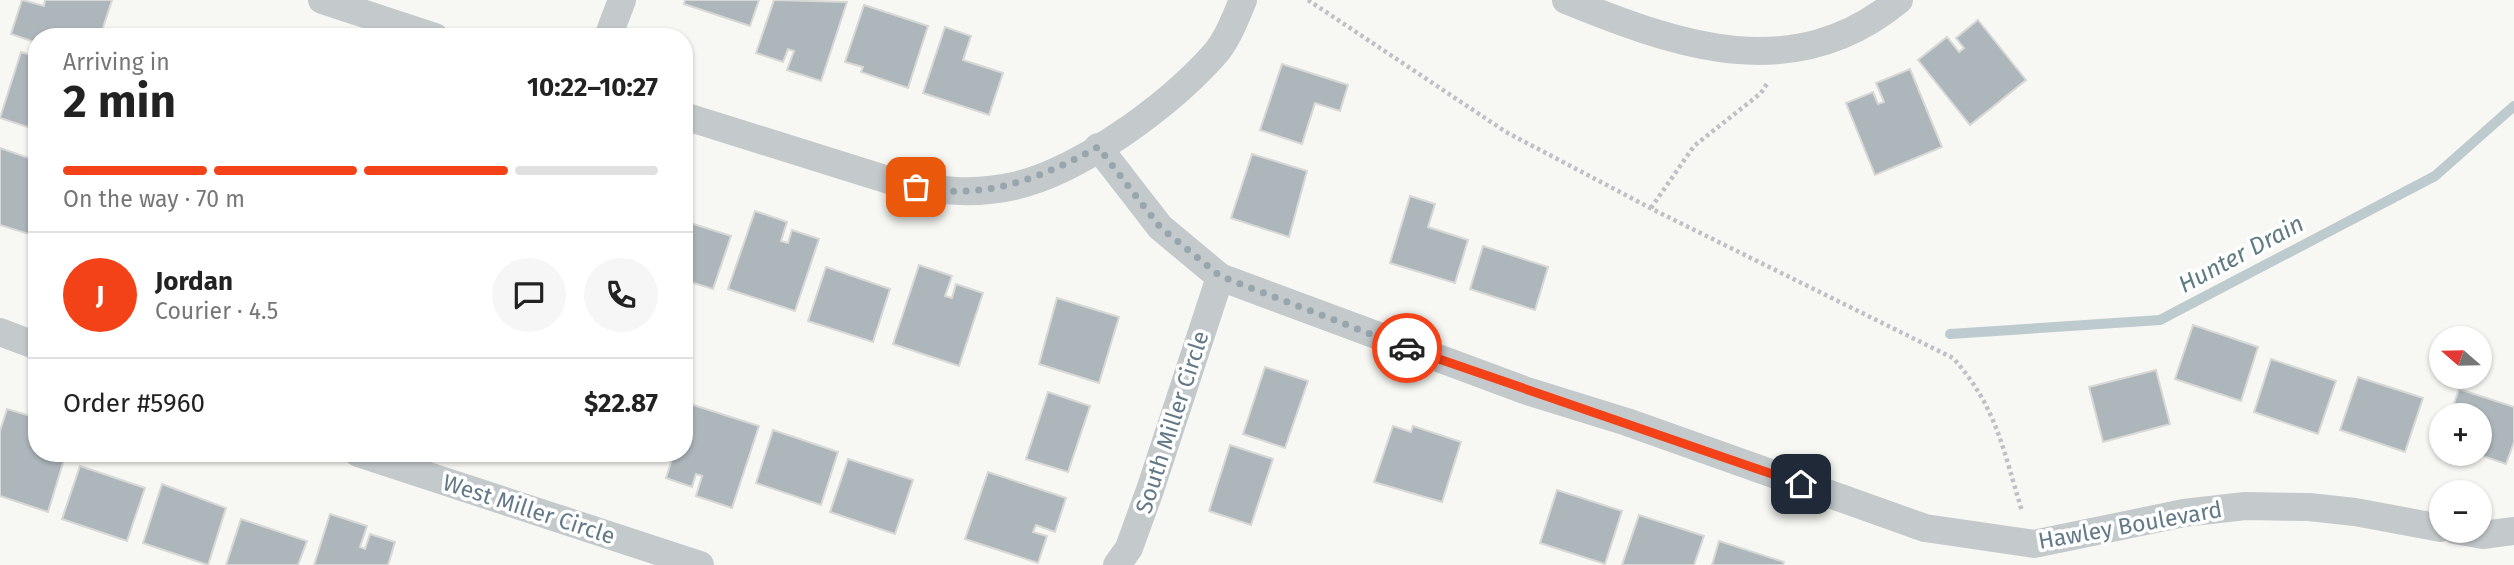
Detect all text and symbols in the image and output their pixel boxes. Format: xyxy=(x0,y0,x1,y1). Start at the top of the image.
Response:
text: Arriving in xyxy=(63,48,170,76)
text: 10:22–10:27 xyxy=(527,72,658,103)
text: 2 min xyxy=(63,74,176,129)
pin xyxy=(886,157,946,217)
icon: bag xyxy=(897,168,935,206)
text: On the way · 70 m xyxy=(63,185,245,213)
water label: Hunter Drain xyxy=(2174,209,2308,299)
button: chat xyxy=(492,258,566,332)
button: phone xyxy=(584,258,658,332)
text: Jordan xyxy=(155,266,233,297)
text: J xyxy=(96,280,104,311)
text: Courier · 4.5 xyxy=(155,297,278,325)
courier xyxy=(1372,313,1442,383)
north arrow xyxy=(2429,326,2492,388)
map controls xyxy=(2429,326,2492,543)
street label: South Miller Circle xyxy=(1129,327,1215,517)
icon: car xyxy=(1388,329,1426,367)
text: Order #5960 xyxy=(63,388,205,419)
text: $22.87 xyxy=(584,388,658,419)
button: + xyxy=(2429,403,2492,466)
pin xyxy=(1771,454,1831,514)
icon: home xyxy=(1782,465,1820,503)
street label: West Miller Circle xyxy=(439,468,619,550)
button: − xyxy=(2429,480,2492,543)
street label: Hawley Boulevard xyxy=(2036,495,2224,555)

